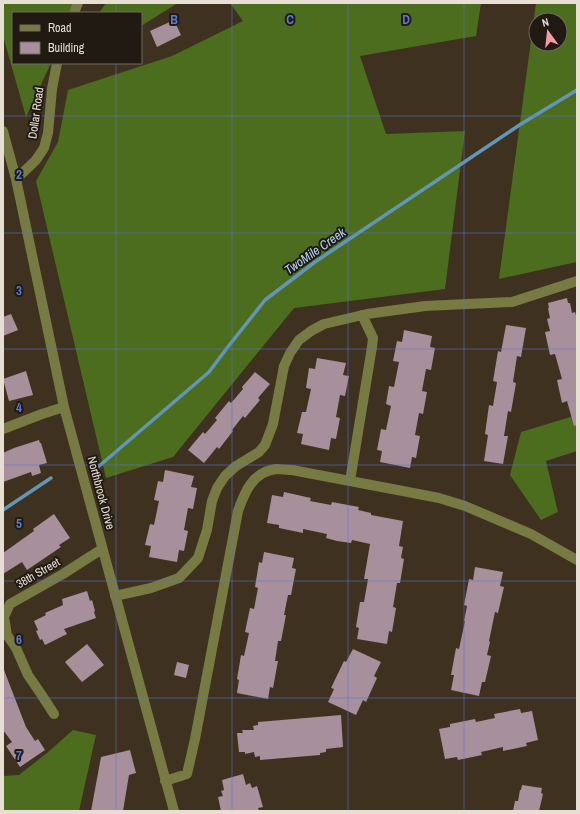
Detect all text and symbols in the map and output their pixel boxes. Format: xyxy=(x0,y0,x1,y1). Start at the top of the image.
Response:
text: B xyxy=(170,11,178,28)
text: C xyxy=(286,11,294,28)
text: D xyxy=(402,11,410,28)
legend xyxy=(12,12,142,64)
north arrow xyxy=(528,12,568,52)
text: N xyxy=(540,15,550,30)
text: Road xyxy=(48,20,72,36)
text: Building xyxy=(48,40,85,56)
street label: Dollar Road xyxy=(24,86,48,140)
text: 2 xyxy=(16,166,22,183)
water label: TwoMile Creek xyxy=(281,223,349,278)
text: 3 xyxy=(16,282,22,299)
text: 4 xyxy=(16,399,22,416)
street label: Northbrook Drive xyxy=(84,455,118,531)
text: 5 xyxy=(16,515,22,532)
street label: 38th Street xyxy=(13,554,63,592)
text: 6 xyxy=(16,631,22,648)
text: 7 xyxy=(16,747,22,764)

